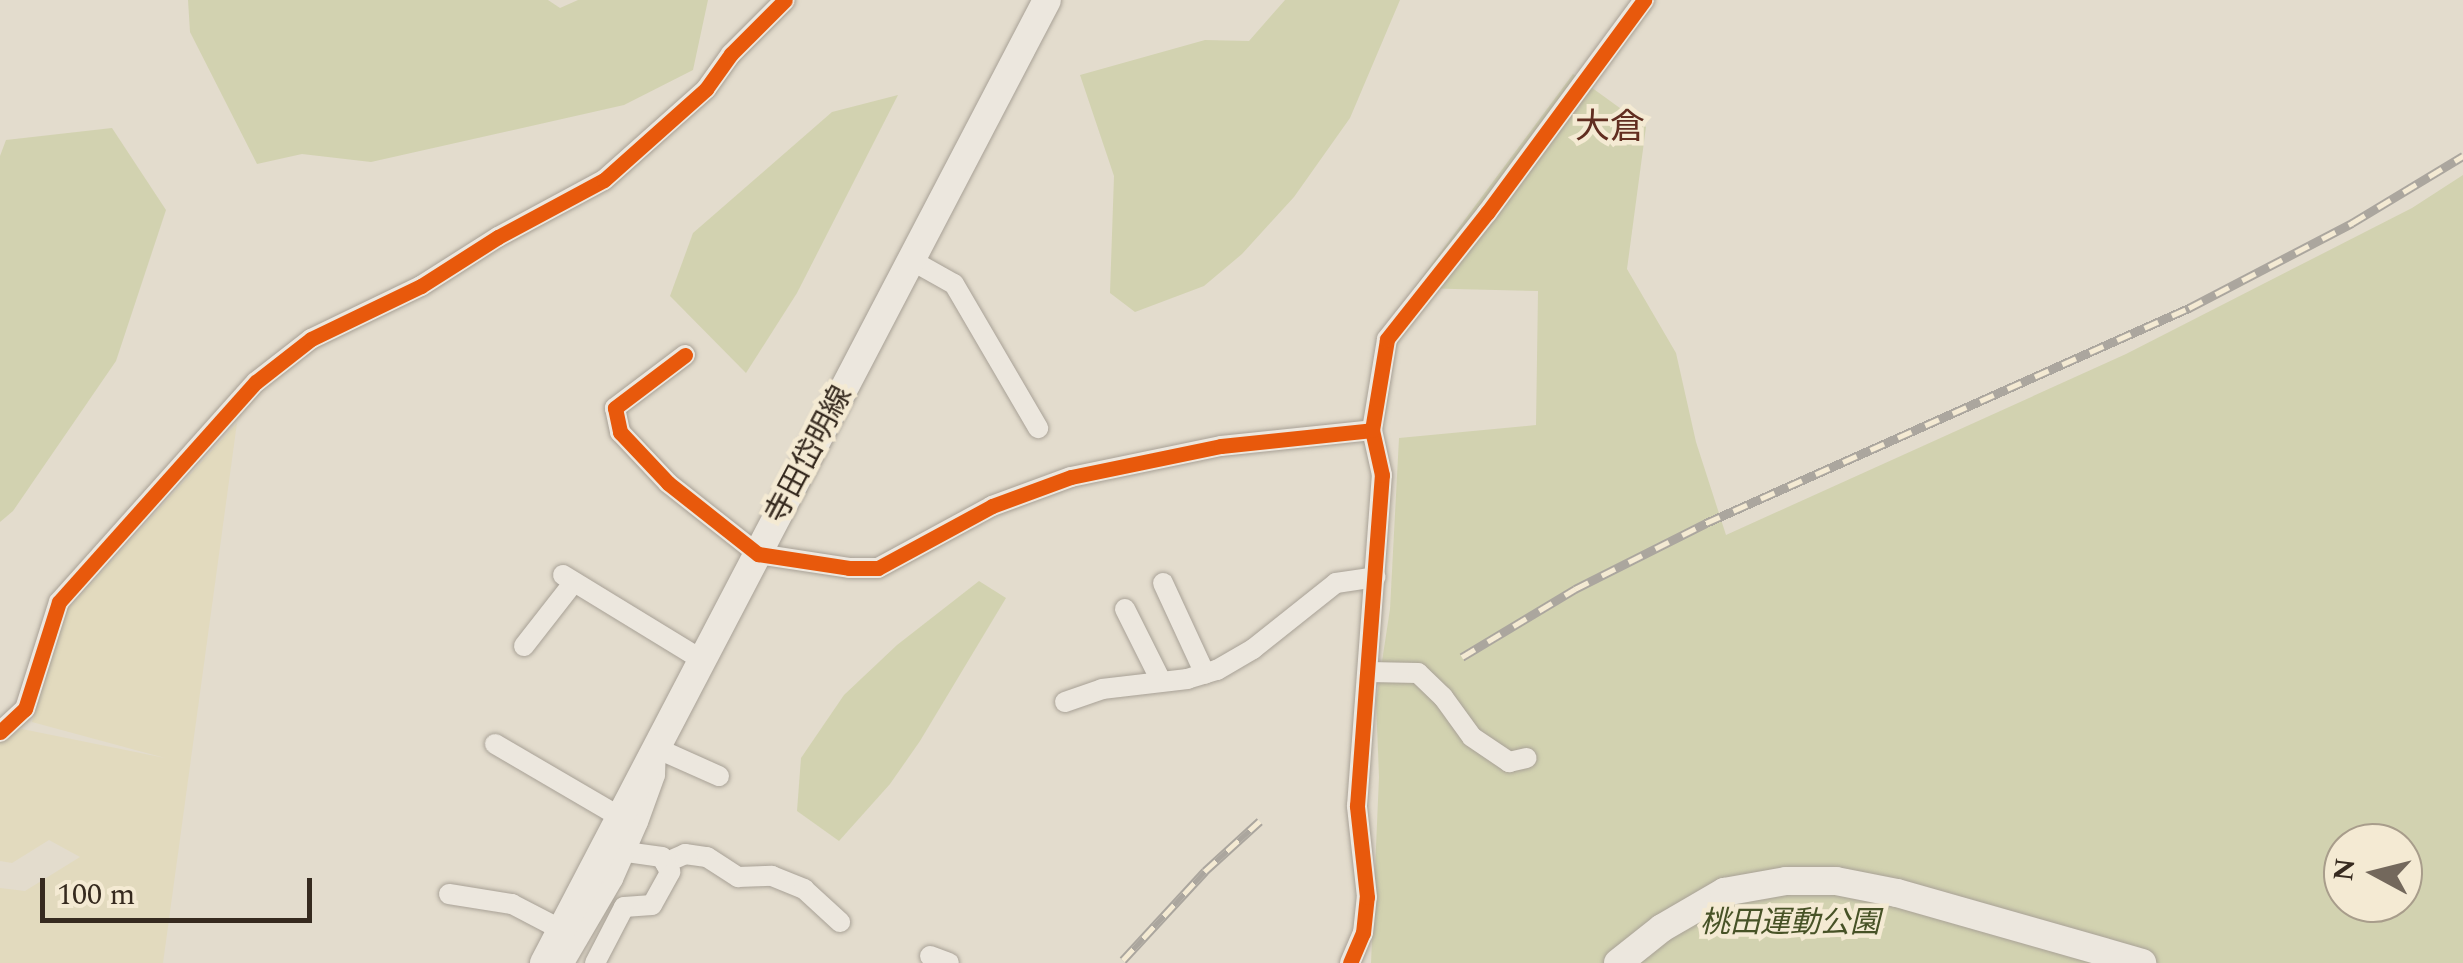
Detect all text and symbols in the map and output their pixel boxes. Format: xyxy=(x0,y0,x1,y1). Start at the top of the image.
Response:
district label: 大倉 xyxy=(1575,107,1645,149)
street label: 寺田岱明線 xyxy=(758,380,860,530)
north arrow xyxy=(2323,823,2423,923)
text: N xyxy=(2322,856,2367,883)
scale bar xyxy=(45,858,318,920)
text: 100 m xyxy=(57,872,135,918)
park label: 桃田運動公園 xyxy=(1700,905,1880,941)

